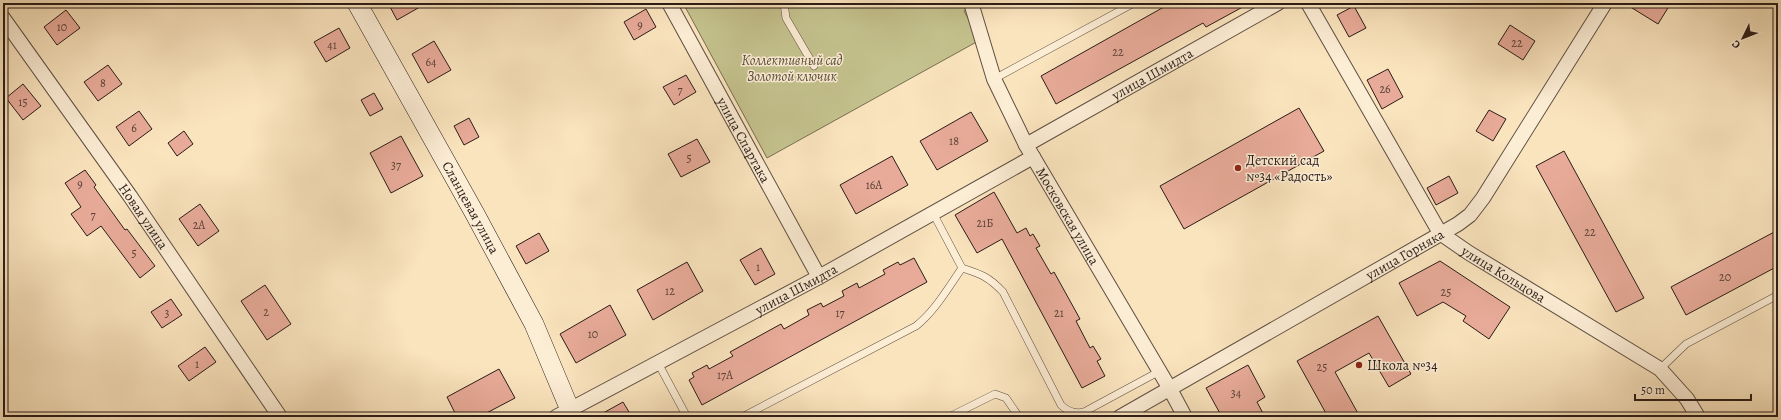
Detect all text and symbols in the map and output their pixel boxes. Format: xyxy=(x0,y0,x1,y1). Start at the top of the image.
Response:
house number: 9 xyxy=(637,17,643,33)
north arrow xyxy=(1723,18,1763,58)
house number: 10 xyxy=(57,19,67,35)
house number: 22 xyxy=(1511,35,1523,51)
house number: 41 xyxy=(327,37,337,53)
text: С xyxy=(1728,37,1744,52)
street label: улица Шмидта xyxy=(1107,43,1197,105)
house number: 22 xyxy=(1112,44,1124,60)
park label: Коллективный сад Золотой ключик xyxy=(742,51,843,86)
house number: 64 xyxy=(426,54,437,70)
house number: 8 xyxy=(100,75,106,91)
house number: 26 xyxy=(1379,81,1391,97)
house number: 7 xyxy=(677,82,683,98)
street label: улица Спартака xyxy=(712,93,775,187)
house number: 15 xyxy=(18,94,28,110)
house number: 6 xyxy=(131,120,137,136)
house number: 18 xyxy=(949,133,959,149)
house number: 5 xyxy=(686,150,692,166)
place label: Детский сад №34 «Радость» xyxy=(1246,151,1332,186)
house number: 37 xyxy=(391,157,402,173)
street label: Сланцевая улица xyxy=(438,158,504,258)
marker: Детский сад №34 «Радость» xyxy=(1233,163,1243,173)
street label: Московская улица xyxy=(1032,164,1104,269)
house number: 9 xyxy=(77,176,83,192)
house number: 16А xyxy=(866,177,883,193)
street label: Новая улица xyxy=(114,179,173,253)
house number: 7 xyxy=(90,207,96,223)
house number: 21Б xyxy=(977,215,993,231)
house number: 2А xyxy=(193,217,206,233)
street label: улица Горняка xyxy=(1361,224,1448,285)
house number: 22 xyxy=(1584,224,1596,240)
street label: улица Кольцова xyxy=(1457,241,1550,307)
house number: 5 xyxy=(131,245,137,261)
street label: улица Шмидта xyxy=(751,259,841,319)
house number: 1 xyxy=(756,259,760,275)
house number: 20 xyxy=(1719,269,1731,285)
house number: 12 xyxy=(665,283,675,299)
house number: 25 xyxy=(1441,284,1451,300)
house number: 2 xyxy=(263,304,269,320)
house number: 3 xyxy=(165,305,170,321)
house number: 17 xyxy=(835,305,846,321)
house number: 21 xyxy=(1054,305,1064,321)
house number: 10 xyxy=(588,326,598,342)
house number: 1 xyxy=(195,356,199,372)
place label: Школа №34 xyxy=(1367,356,1438,375)
house number: 25 xyxy=(1317,359,1327,375)
marker: Школа №34 xyxy=(1354,360,1364,370)
house number: 17А xyxy=(717,367,734,383)
scale bar xyxy=(1635,376,1751,402)
text: 50 m xyxy=(1641,382,1665,398)
house number: 34 xyxy=(1231,385,1242,401)

